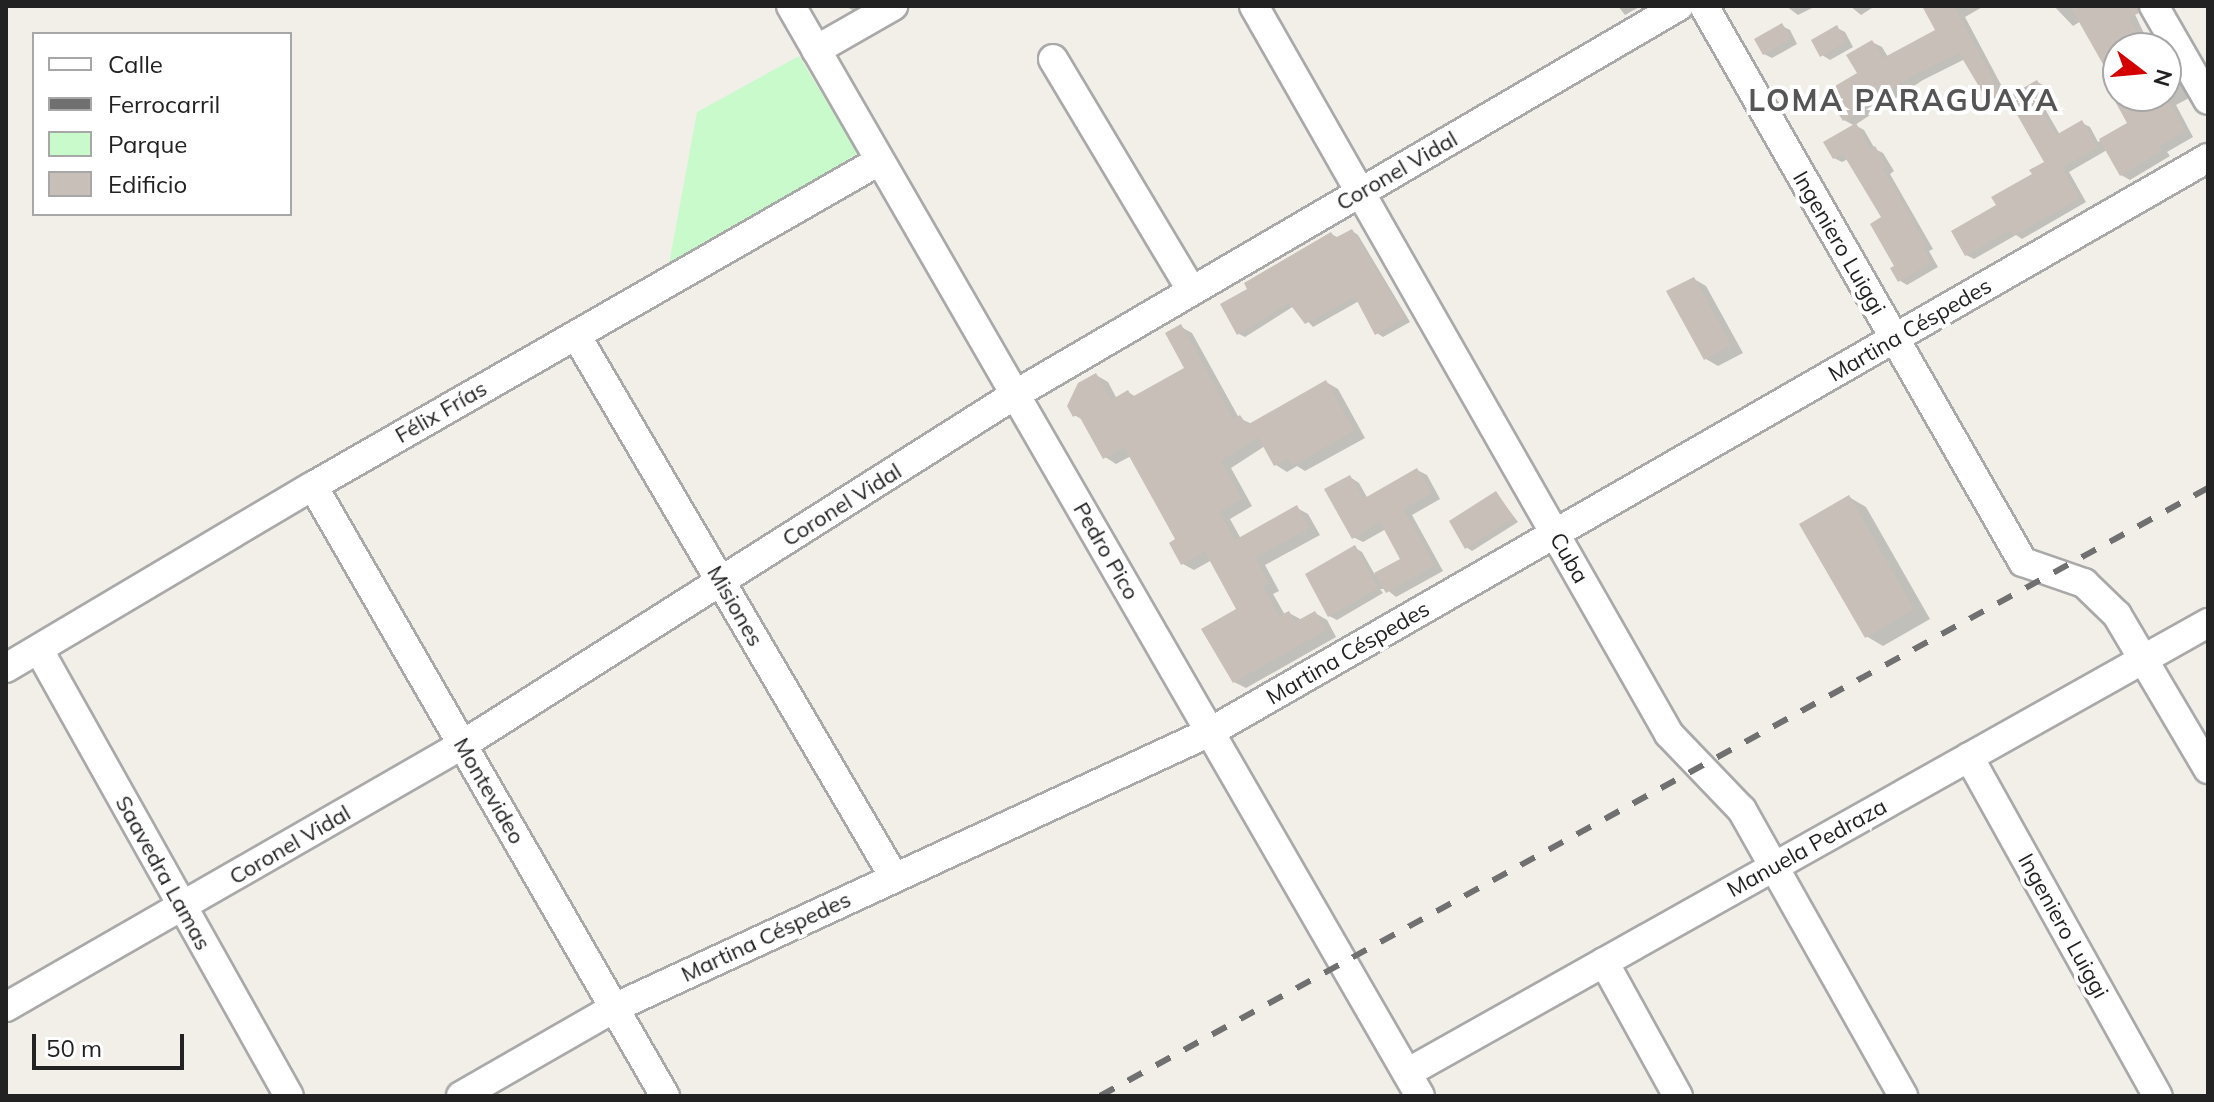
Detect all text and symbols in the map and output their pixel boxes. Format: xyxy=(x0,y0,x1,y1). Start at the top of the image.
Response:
legend xyxy=(32,32,292,216)
north arrow xyxy=(2102,32,2182,112)
text: Calle xyxy=(108,49,163,79)
text: N xyxy=(2147,66,2179,90)
district label: LOMA PARAGUAYA xyxy=(1748,82,2060,118)
text: Ferrocarril xyxy=(108,89,220,119)
street label: Coronel Vidal xyxy=(1332,126,1462,216)
text: Parque xyxy=(108,129,187,159)
street label: Ingeniero Luiggi xyxy=(1787,166,1891,320)
text: Edificio xyxy=(108,169,187,199)
street label: Martina Céspedes xyxy=(1824,273,1996,387)
street label: Félix Frías xyxy=(391,375,491,449)
street label: Coronel Vidal xyxy=(778,458,906,552)
street label: Pedro Pico xyxy=(1068,498,1144,604)
street label: Cuba xyxy=(1544,528,1594,588)
street label: Misiones xyxy=(701,561,769,651)
street label: Martina Céspedes xyxy=(1262,596,1434,710)
street label: Montevideo xyxy=(448,733,530,849)
street label: Saavedra Lamas xyxy=(110,791,216,955)
street label: Manuela Pedraza xyxy=(1723,793,1891,903)
street label: Coronel Vidal xyxy=(225,800,355,890)
street label: Ingeniero Luiggi xyxy=(2012,849,2114,1003)
street label: Martina Céspedes xyxy=(677,886,855,988)
scale bar xyxy=(36,1018,188,1068)
text: 50 m xyxy=(46,1033,102,1063)

